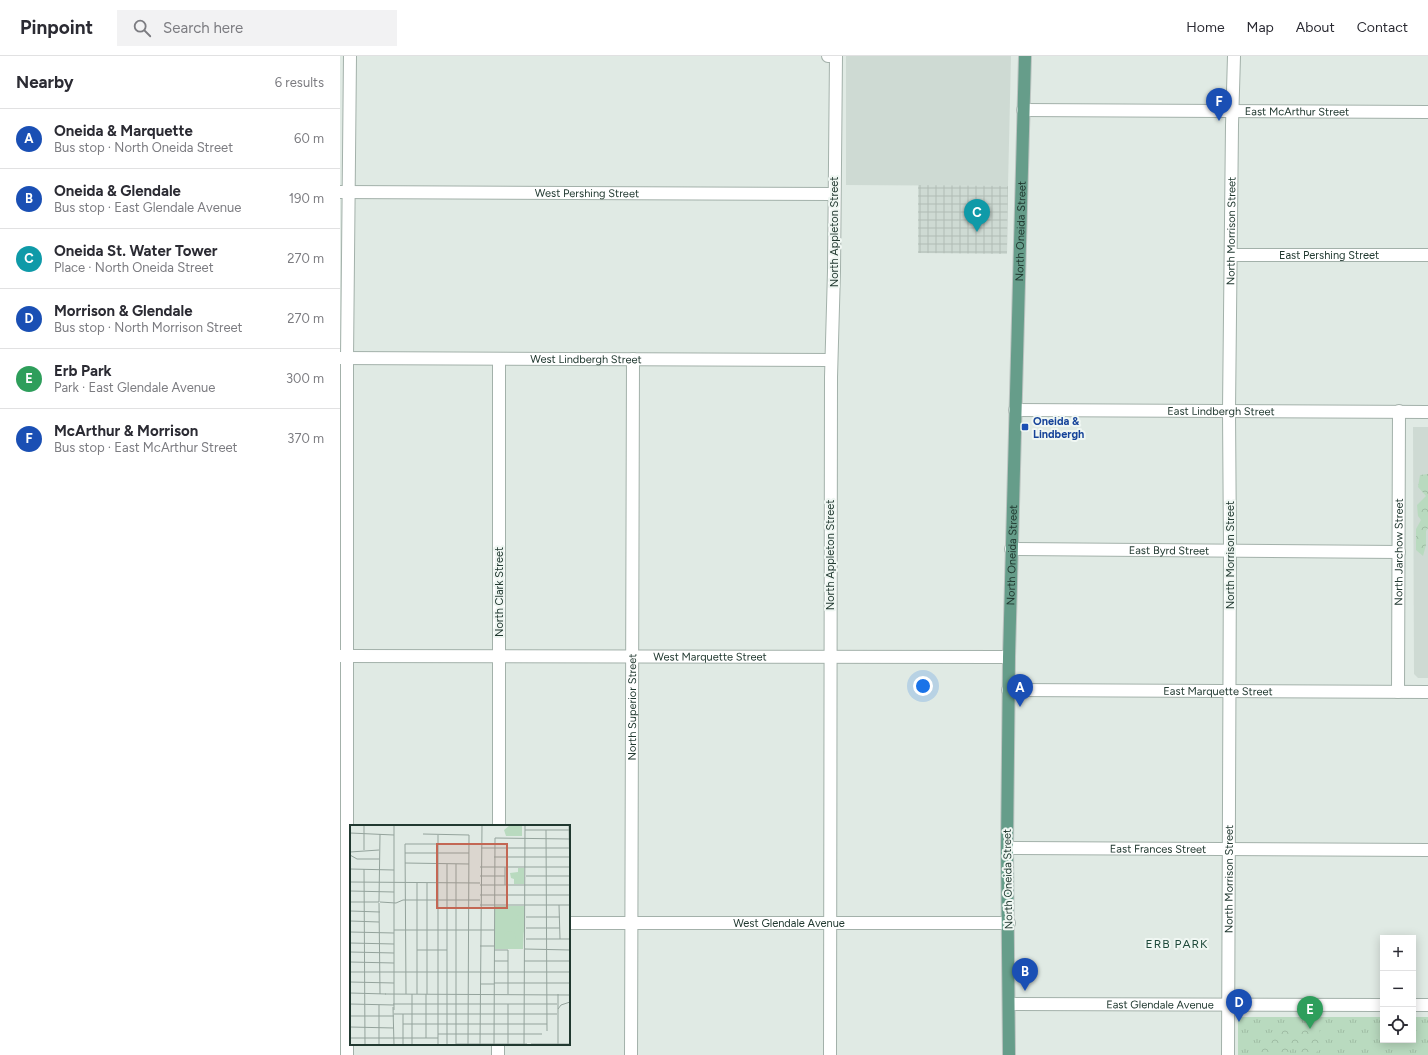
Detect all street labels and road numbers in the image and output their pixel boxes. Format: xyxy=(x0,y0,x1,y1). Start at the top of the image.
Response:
street label: East McArthur Street xyxy=(1245,105,1349,118)
street label: North Appleton Street xyxy=(828,177,841,287)
street label: North Morrison Street xyxy=(1224,177,1238,285)
street label: North Oneida Street xyxy=(1013,181,1028,282)
street label: West Pershing Street xyxy=(535,186,639,200)
street label: East Pershing Street xyxy=(1279,249,1379,262)
street label: West Lindbergh Street xyxy=(530,352,642,366)
street label: East Lindbergh Street xyxy=(1167,404,1275,418)
street label: North Jarchow Street xyxy=(1392,498,1405,606)
street label: North Appleton Street xyxy=(824,500,837,610)
street label: North Morrison Street xyxy=(1224,501,1237,609)
street label: North Oneida Street xyxy=(1004,505,1020,606)
street label: East Byrd Street xyxy=(1129,543,1209,557)
street label: North Clark Street xyxy=(493,547,506,637)
street label: West Marquette Street xyxy=(653,650,767,663)
street label: North Superior Street xyxy=(625,653,639,761)
street label: East Marquette Street xyxy=(1163,684,1273,698)
street label: North Morrison Street xyxy=(1222,825,1235,933)
street label: North Oneida Street xyxy=(1001,829,1015,929)
street label: East Frances Street xyxy=(1110,842,1206,855)
street label: West Glendale Avenue xyxy=(733,917,845,930)
street label: East Glendale Avenue xyxy=(1106,998,1214,1011)

